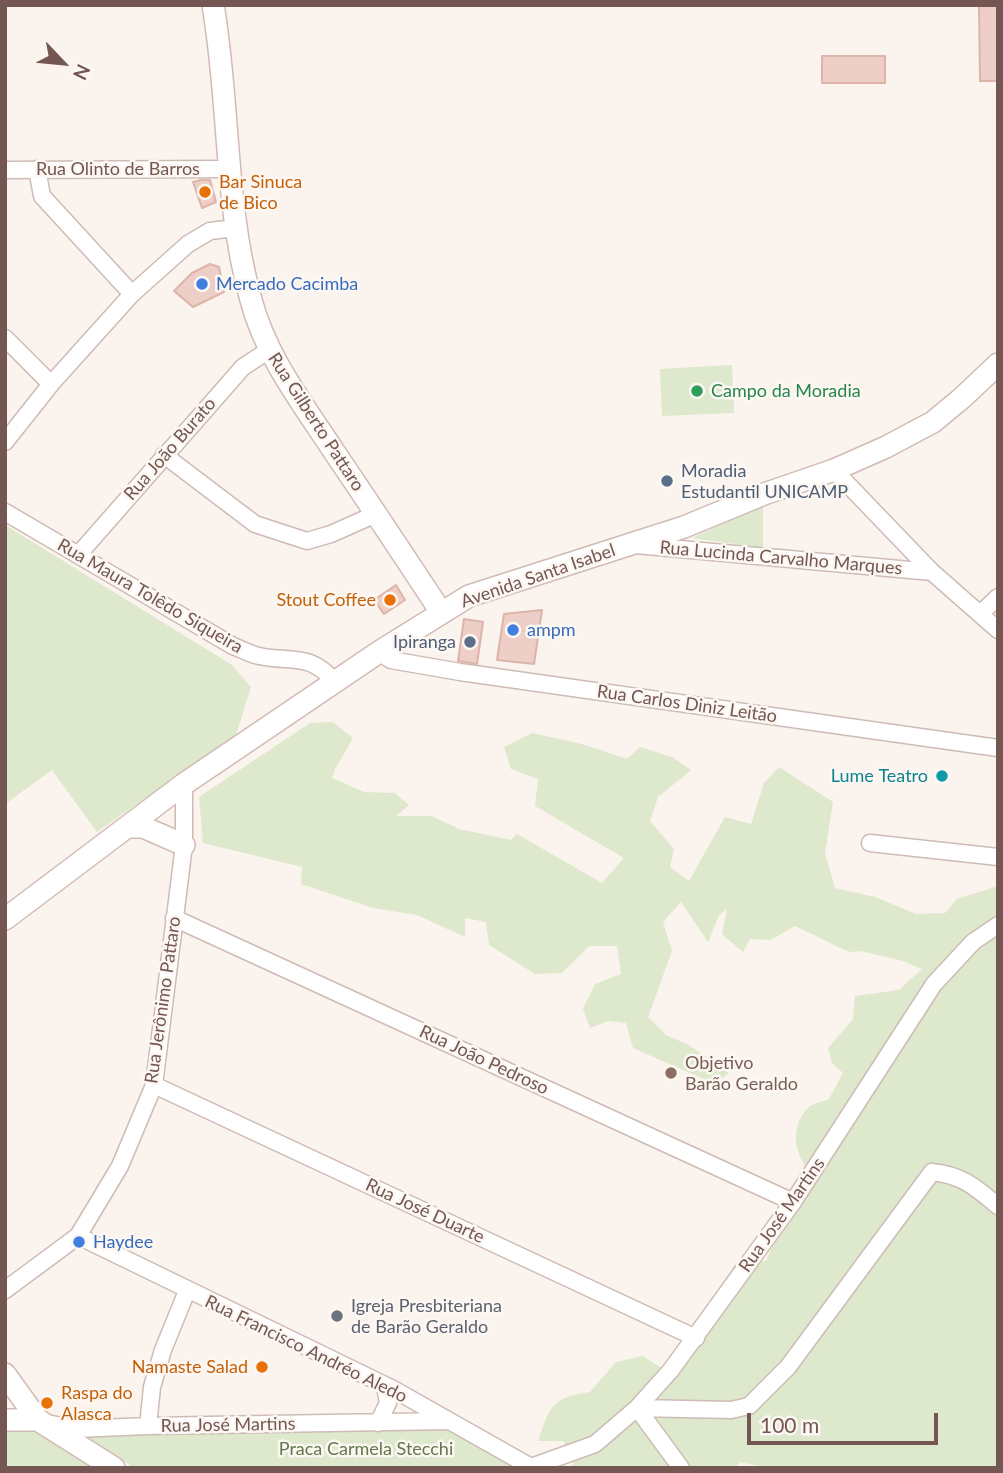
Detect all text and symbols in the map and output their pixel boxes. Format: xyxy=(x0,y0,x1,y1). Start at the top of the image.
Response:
north arrow xyxy=(28,28,98,98)
text: N xyxy=(69,61,96,84)
street label: Rua Olinto de Barros xyxy=(36,158,200,180)
place label: Bar Sinuca de Bico xyxy=(219,171,302,214)
marker: Bar Sinuca de Bico xyxy=(197,184,213,200)
place label: Mercado Cacimba xyxy=(216,273,358,295)
marker: Mercado Cacimba xyxy=(194,276,210,292)
street label: Rua Gilberto Pattaro xyxy=(263,349,369,495)
place label: Campo da Moradia xyxy=(711,380,861,402)
marker: Campo da Moradia xyxy=(689,383,705,399)
street label: Rua João Burato xyxy=(120,393,220,505)
place label: Moradia Estudantil UNICAMP xyxy=(681,460,848,503)
marker: Moradia Estudantil UNICAMP xyxy=(659,473,675,489)
street label: Rua Maura Tolêdo Siqueira xyxy=(53,534,247,658)
street label: Rua Lucinda Carvalho Marques xyxy=(659,537,903,579)
street label: Avenida Santa Isabel xyxy=(458,539,618,613)
place label: Stout Coffee xyxy=(276,589,376,611)
marker: Stout Coffee xyxy=(382,592,398,608)
place label: ampm xyxy=(527,619,576,641)
marker: ampm xyxy=(505,622,521,638)
place label: Ipiranga xyxy=(393,631,456,653)
marker: Ipiranga xyxy=(462,634,478,650)
street label: Rua Carlos Diniz Leitão xyxy=(595,681,779,727)
place label: Lume Teatro xyxy=(831,765,928,787)
marker: Lume Teatro xyxy=(934,768,950,784)
street label: Rua Jerônimo Pattaro xyxy=(141,915,185,1085)
street label: Rua João Pedroso xyxy=(416,1021,552,1099)
place label: Objetivo Barão Geraldo xyxy=(685,1052,798,1094)
marker: Objetivo Barão Geraldo xyxy=(663,1065,679,1081)
street label: Rua José Martins xyxy=(735,1154,829,1276)
street label: Rua José Duarte xyxy=(362,1174,488,1248)
place label: Haydee xyxy=(93,1231,153,1253)
marker: Haydee xyxy=(71,1234,87,1250)
street label: Rua Francisco Andréo Aledo xyxy=(201,1291,411,1407)
place label: Igreja Presbiteriana de Barão Geraldo xyxy=(351,1295,502,1338)
marker: Igreja Presbiteriana de Barão Geraldo xyxy=(329,1308,345,1324)
place label: Namaste Salad xyxy=(132,1356,248,1378)
marker: Namaste Salad xyxy=(254,1359,270,1375)
place label: Raspa do Alasca xyxy=(61,1382,133,1424)
marker: Raspa do Alasca xyxy=(39,1395,55,1411)
scale bar xyxy=(751,1400,942,1444)
text: 100 m xyxy=(760,1412,819,1437)
street label: Rua José Martins xyxy=(160,1413,296,1437)
park label: Praca Carmela Stecchi xyxy=(279,1438,453,1460)

